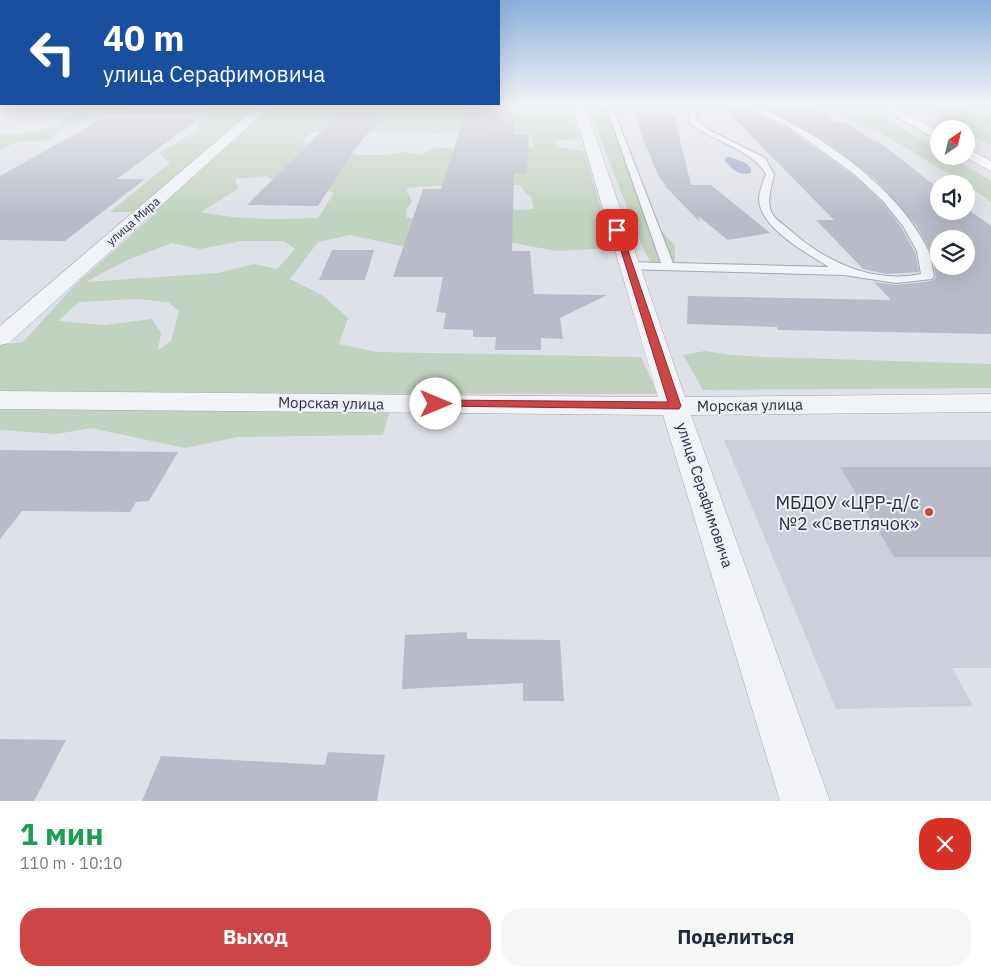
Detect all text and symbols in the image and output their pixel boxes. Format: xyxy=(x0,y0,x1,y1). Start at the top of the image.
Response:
text: 40 m xyxy=(103,15,185,61)
icon: left xyxy=(20,20,85,85)
text: улица Серафимовича xyxy=(103,59,325,88)
north arrow xyxy=(930,120,975,165)
map controls xyxy=(930,120,975,275)
button: sound xyxy=(930,175,975,220)
street label: улица Мира xyxy=(103,193,163,248)
pin xyxy=(596,209,638,251)
icon: arrive xyxy=(603,216,631,244)
button: layers xyxy=(930,230,975,275)
position arrow xyxy=(409,377,461,429)
street label: Морская улица xyxy=(278,393,384,413)
street label: Морская улица xyxy=(697,395,803,415)
street label: улица Серафимовича xyxy=(673,420,737,570)
place label: МБДОУ «ЦРР-д/с №2 «Светлячок» xyxy=(775,491,919,535)
marker: МБДОУ «ЦРР-д/с №2 «Светлячок» xyxy=(923,506,935,518)
text: 1 мин xyxy=(20,814,104,853)
button: close xyxy=(919,818,971,870)
text: 110 m · 10:10 xyxy=(20,853,122,873)
button: Выход xyxy=(20,908,491,966)
button: Поделиться xyxy=(501,908,971,966)

